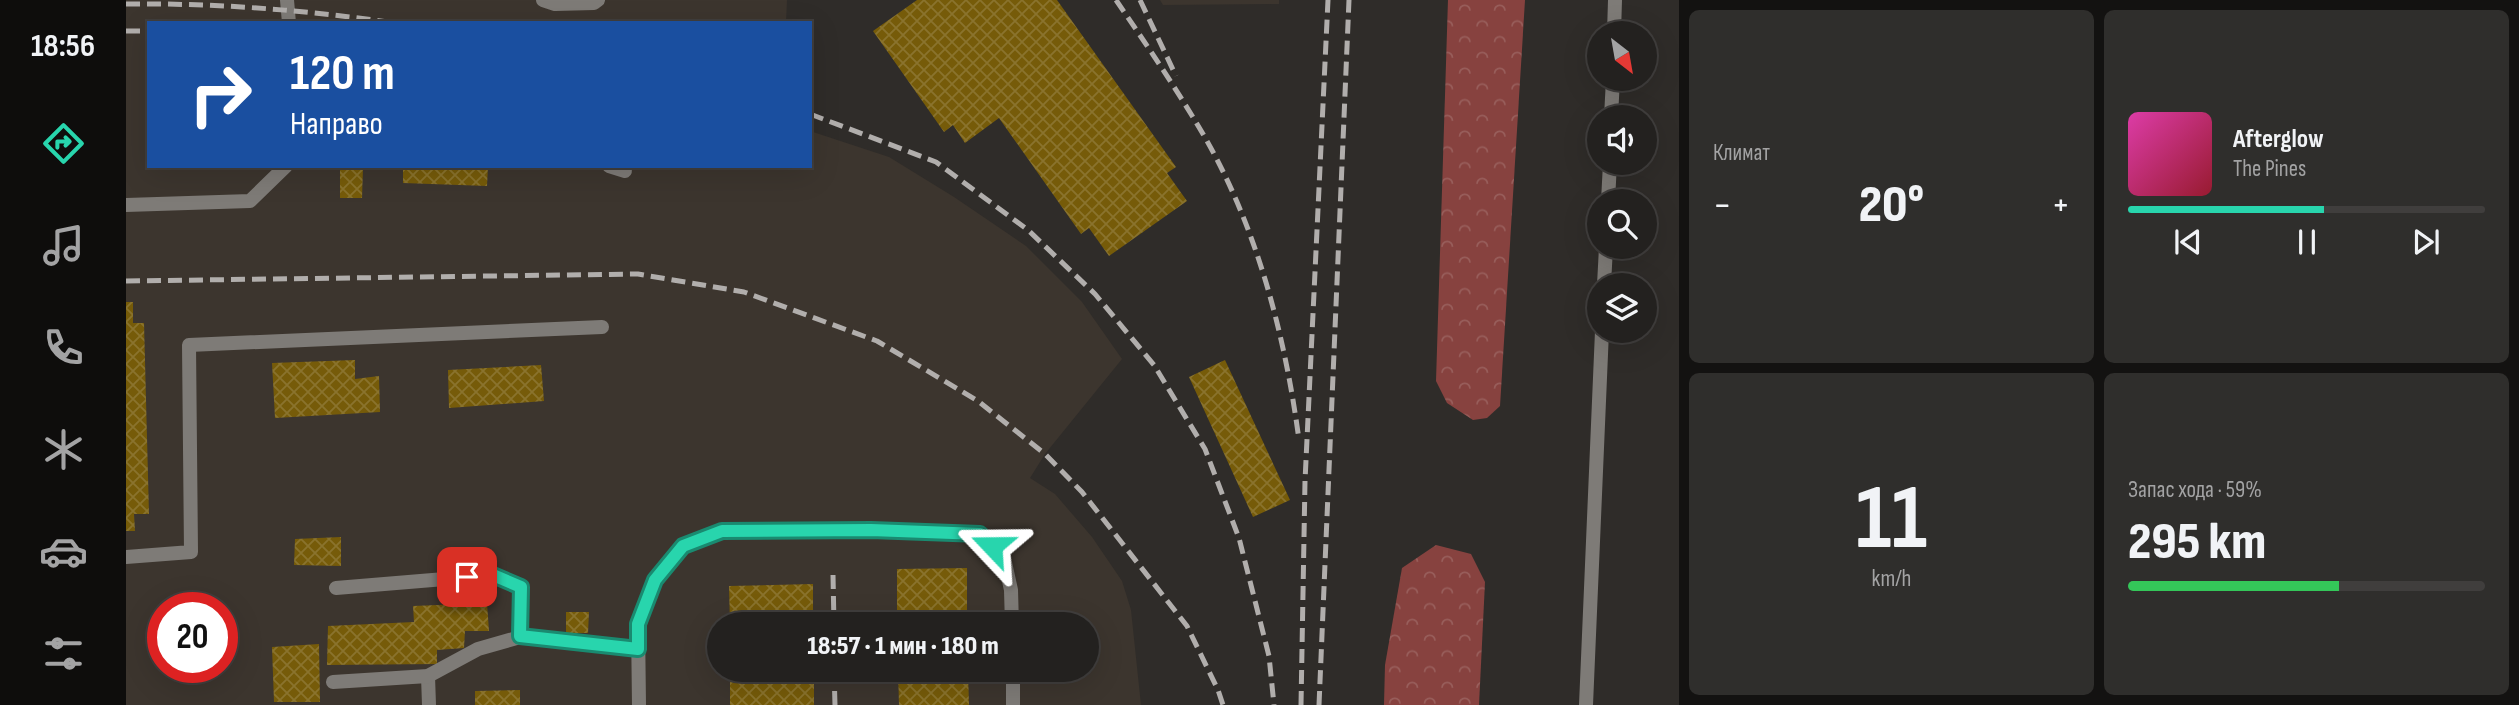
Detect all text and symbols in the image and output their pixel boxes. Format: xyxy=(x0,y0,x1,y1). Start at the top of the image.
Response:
north arrow xyxy=(1587,21,1657,91)
map controls xyxy=(1587,21,1657,343)
text: 18:56 xyxy=(31,27,95,66)
text: 120 m xyxy=(290,45,395,104)
icon: right xyxy=(175,49,266,140)
text: Направо xyxy=(290,105,383,144)
button: sound xyxy=(1587,105,1657,175)
icon: directions xyxy=(39,119,88,168)
text: Afterglow xyxy=(2233,124,2324,155)
text: Климат xyxy=(1713,139,1770,167)
text: The Pines xyxy=(2233,155,2306,183)
text: 20° xyxy=(1859,174,1924,237)
text: − xyxy=(1713,183,1732,228)
text: + xyxy=(2051,183,2070,228)
button: search xyxy=(1587,189,1657,259)
icon: music xyxy=(39,221,88,270)
icon: previous xyxy=(2169,223,2207,261)
icon: pause xyxy=(2288,223,2326,261)
icon: next xyxy=(2407,223,2445,261)
button: layers xyxy=(1587,273,1657,343)
icon: phone xyxy=(39,323,88,372)
icon: climate xyxy=(39,425,88,474)
text: 11 xyxy=(1856,465,1927,574)
text: Запас хода · 59% xyxy=(2128,476,2262,504)
position arrow xyxy=(955,509,1029,583)
text: 295 km xyxy=(2128,511,2266,574)
icon: car xyxy=(39,527,88,576)
pin xyxy=(437,547,497,607)
icon: arrive xyxy=(448,558,486,596)
text: km/h xyxy=(1872,565,1911,593)
speed limit sign: 20 xyxy=(147,592,238,683)
icon: filters xyxy=(39,629,88,678)
text: 18:57 · 1 мин · 180 m xyxy=(807,631,999,662)

